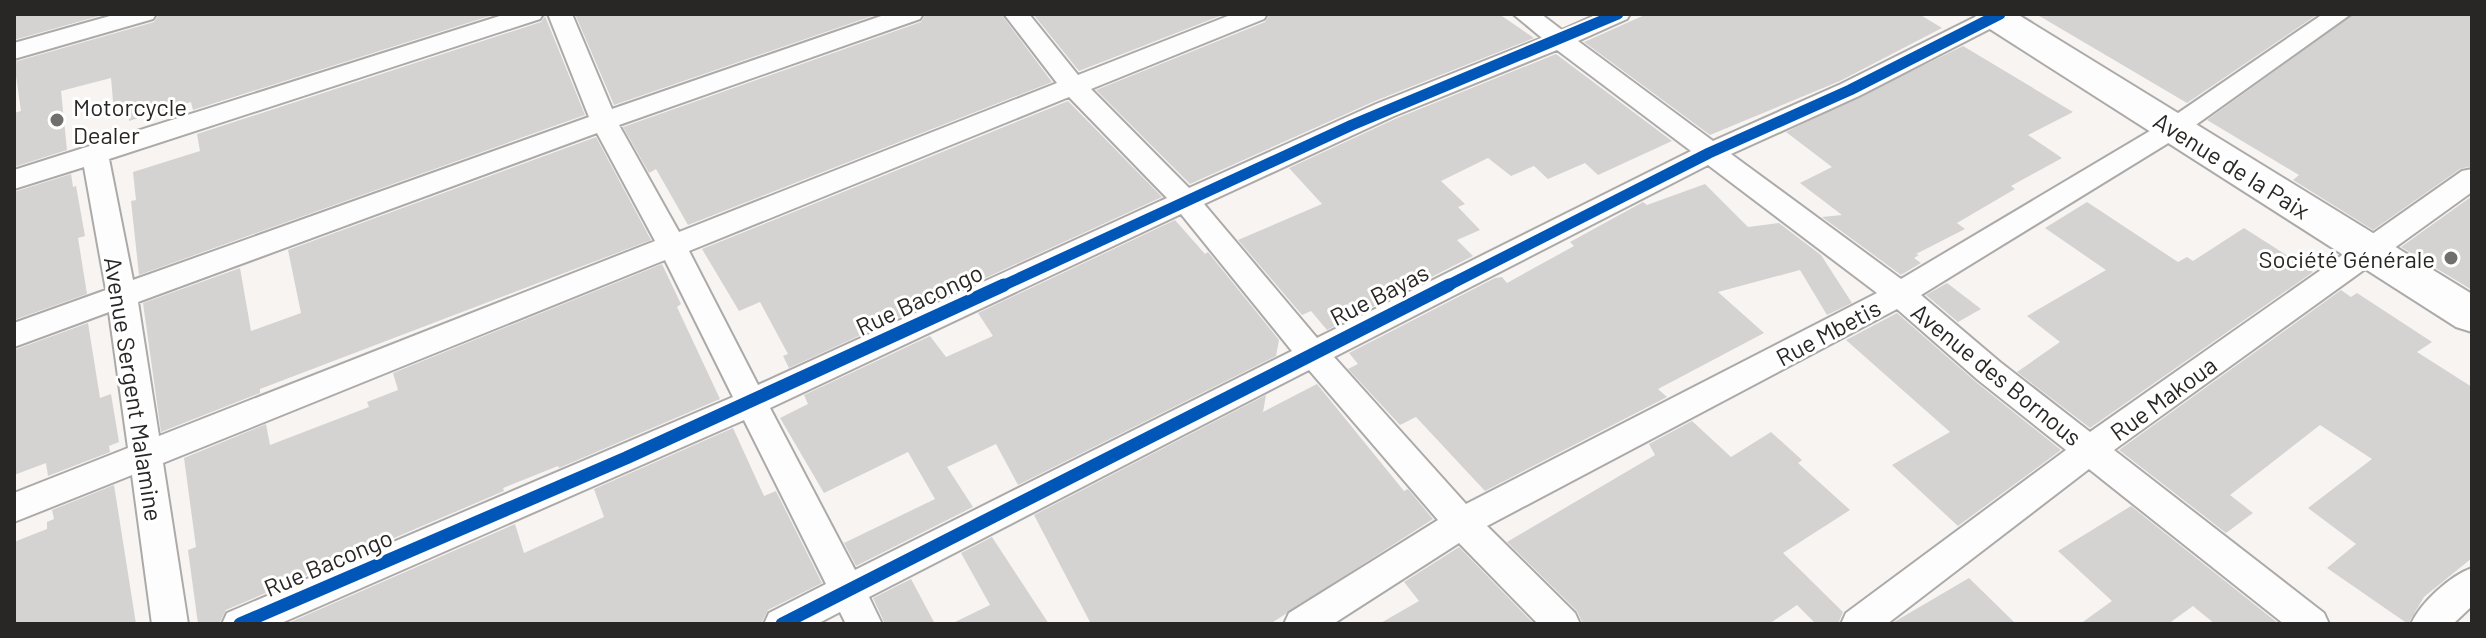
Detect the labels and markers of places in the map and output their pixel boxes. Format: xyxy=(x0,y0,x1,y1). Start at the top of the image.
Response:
place label: Motorcycle Dealer xyxy=(73,92,187,149)
marker: Motorcycle Dealer xyxy=(48,111,66,129)
place label: Société Générale xyxy=(2258,244,2435,273)
marker: Société Générale xyxy=(2442,249,2460,267)

